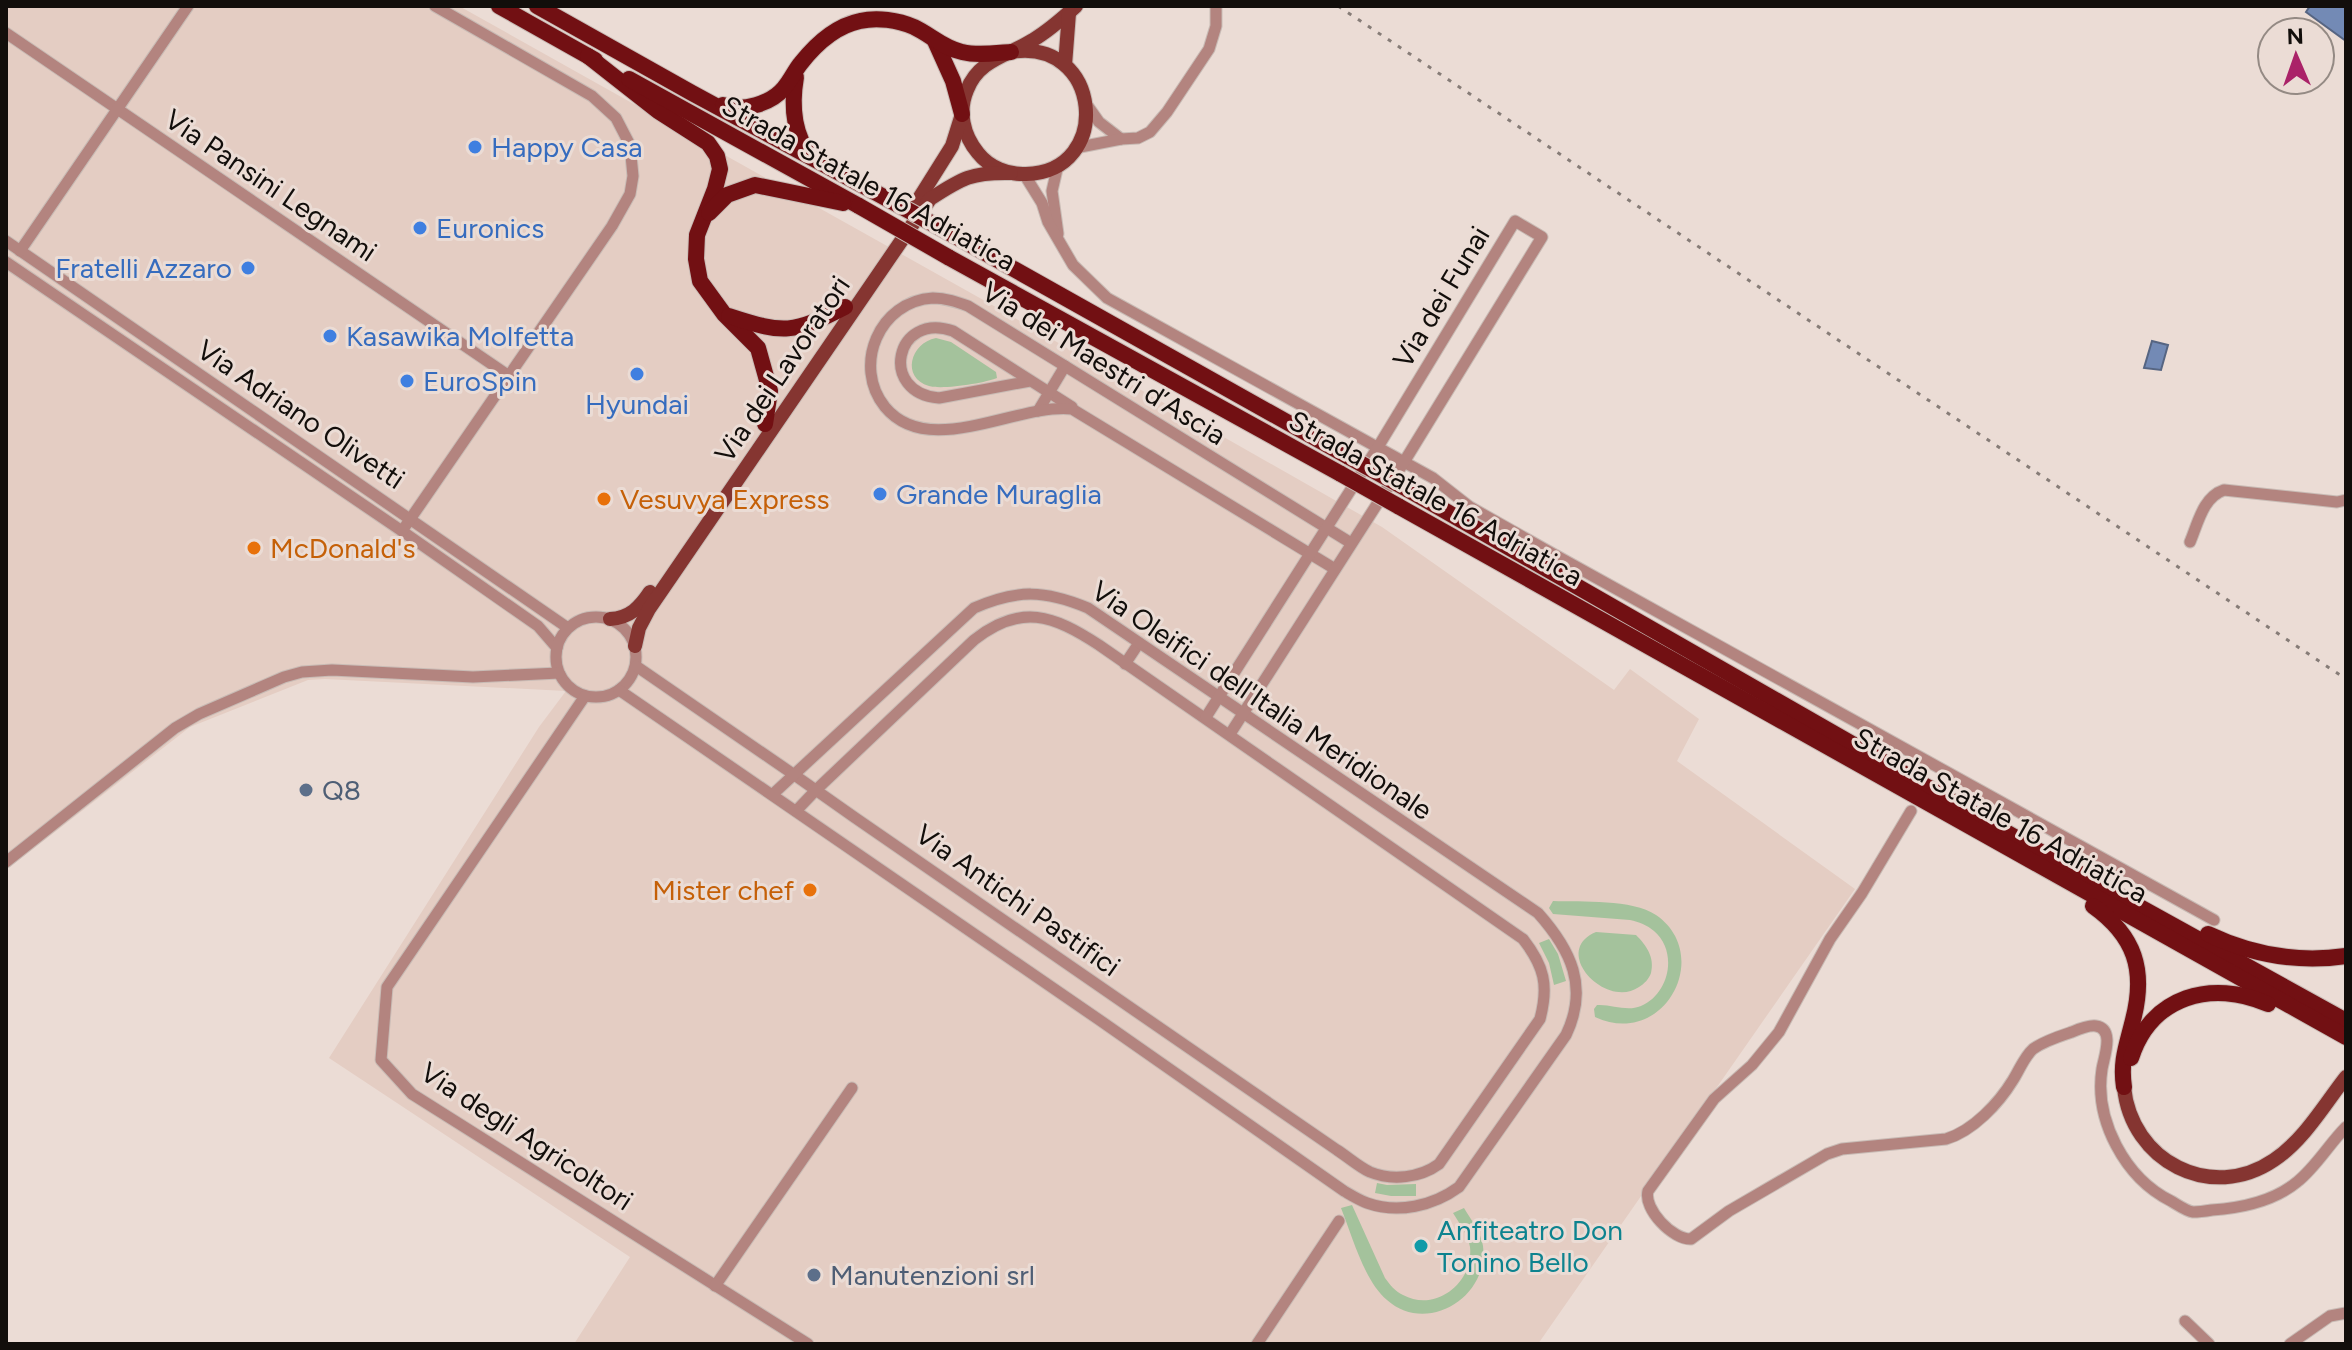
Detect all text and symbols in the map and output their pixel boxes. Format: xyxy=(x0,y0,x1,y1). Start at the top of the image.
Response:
north arrow xyxy=(2256,16,2336,96)
text: N xyxy=(2286,23,2304,50)
street label: Strada Statale 16 Adriatica xyxy=(716,88,1022,278)
street label: Via Pansini Legnami xyxy=(159,102,383,268)
place label: Happy Casa xyxy=(491,130,642,164)
marker: Happy Casa xyxy=(466,138,484,156)
place label: Euronics xyxy=(436,211,544,245)
marker: Euronics xyxy=(411,219,429,237)
street label: Via dei Funai xyxy=(1385,220,1497,374)
place label: Fratelli Azzaro xyxy=(55,251,232,285)
marker: Fratelli Azzaro xyxy=(239,259,257,277)
street label: Via dei Lavoratori xyxy=(707,269,857,469)
street label: Via dei Maestri d’Ascia xyxy=(976,274,1232,452)
place label: Kasawika Molfetta xyxy=(346,319,574,353)
marker: Kasawika Molfetta xyxy=(321,327,339,345)
street label: Via Adriano Olivetti xyxy=(191,332,411,496)
place label: EuroSpin xyxy=(423,364,537,398)
marker: Hyundai xyxy=(628,365,646,383)
marker: EuroSpin xyxy=(398,372,416,390)
place label: Hyundai xyxy=(585,387,689,421)
street label: Strada Statale 16 Adriatica xyxy=(1283,403,1589,593)
place label: Grande Muraglia xyxy=(896,477,1102,511)
place label: Vesuvya Express xyxy=(620,482,830,516)
marker: Grande Muraglia xyxy=(871,485,889,503)
marker: Vesuvya Express xyxy=(595,490,613,508)
place label: McDonald's xyxy=(270,531,415,565)
marker: McDonald's xyxy=(245,539,263,557)
street label: Via Oleifici dell'Italia Meridionale xyxy=(1085,573,1439,827)
street label: Strada Statale 16 Adriatica xyxy=(1848,720,2154,910)
place label: Q8 xyxy=(322,773,361,807)
marker: Q8 xyxy=(297,781,315,799)
street label: Via Antichi Pastifici xyxy=(909,817,1127,983)
place label: Mister chef xyxy=(652,873,795,907)
marker: Mister chef xyxy=(801,881,819,899)
street label: Via degli Agricoltori xyxy=(414,1055,640,1217)
place label: Anfiteatro Don Tonino Bello xyxy=(1437,1213,1623,1279)
marker: Anfiteatro Don Tonino Bello xyxy=(1412,1237,1430,1255)
place label: Manutenzioni srl xyxy=(830,1258,1035,1292)
marker: Manutenzioni srl xyxy=(805,1266,823,1284)

